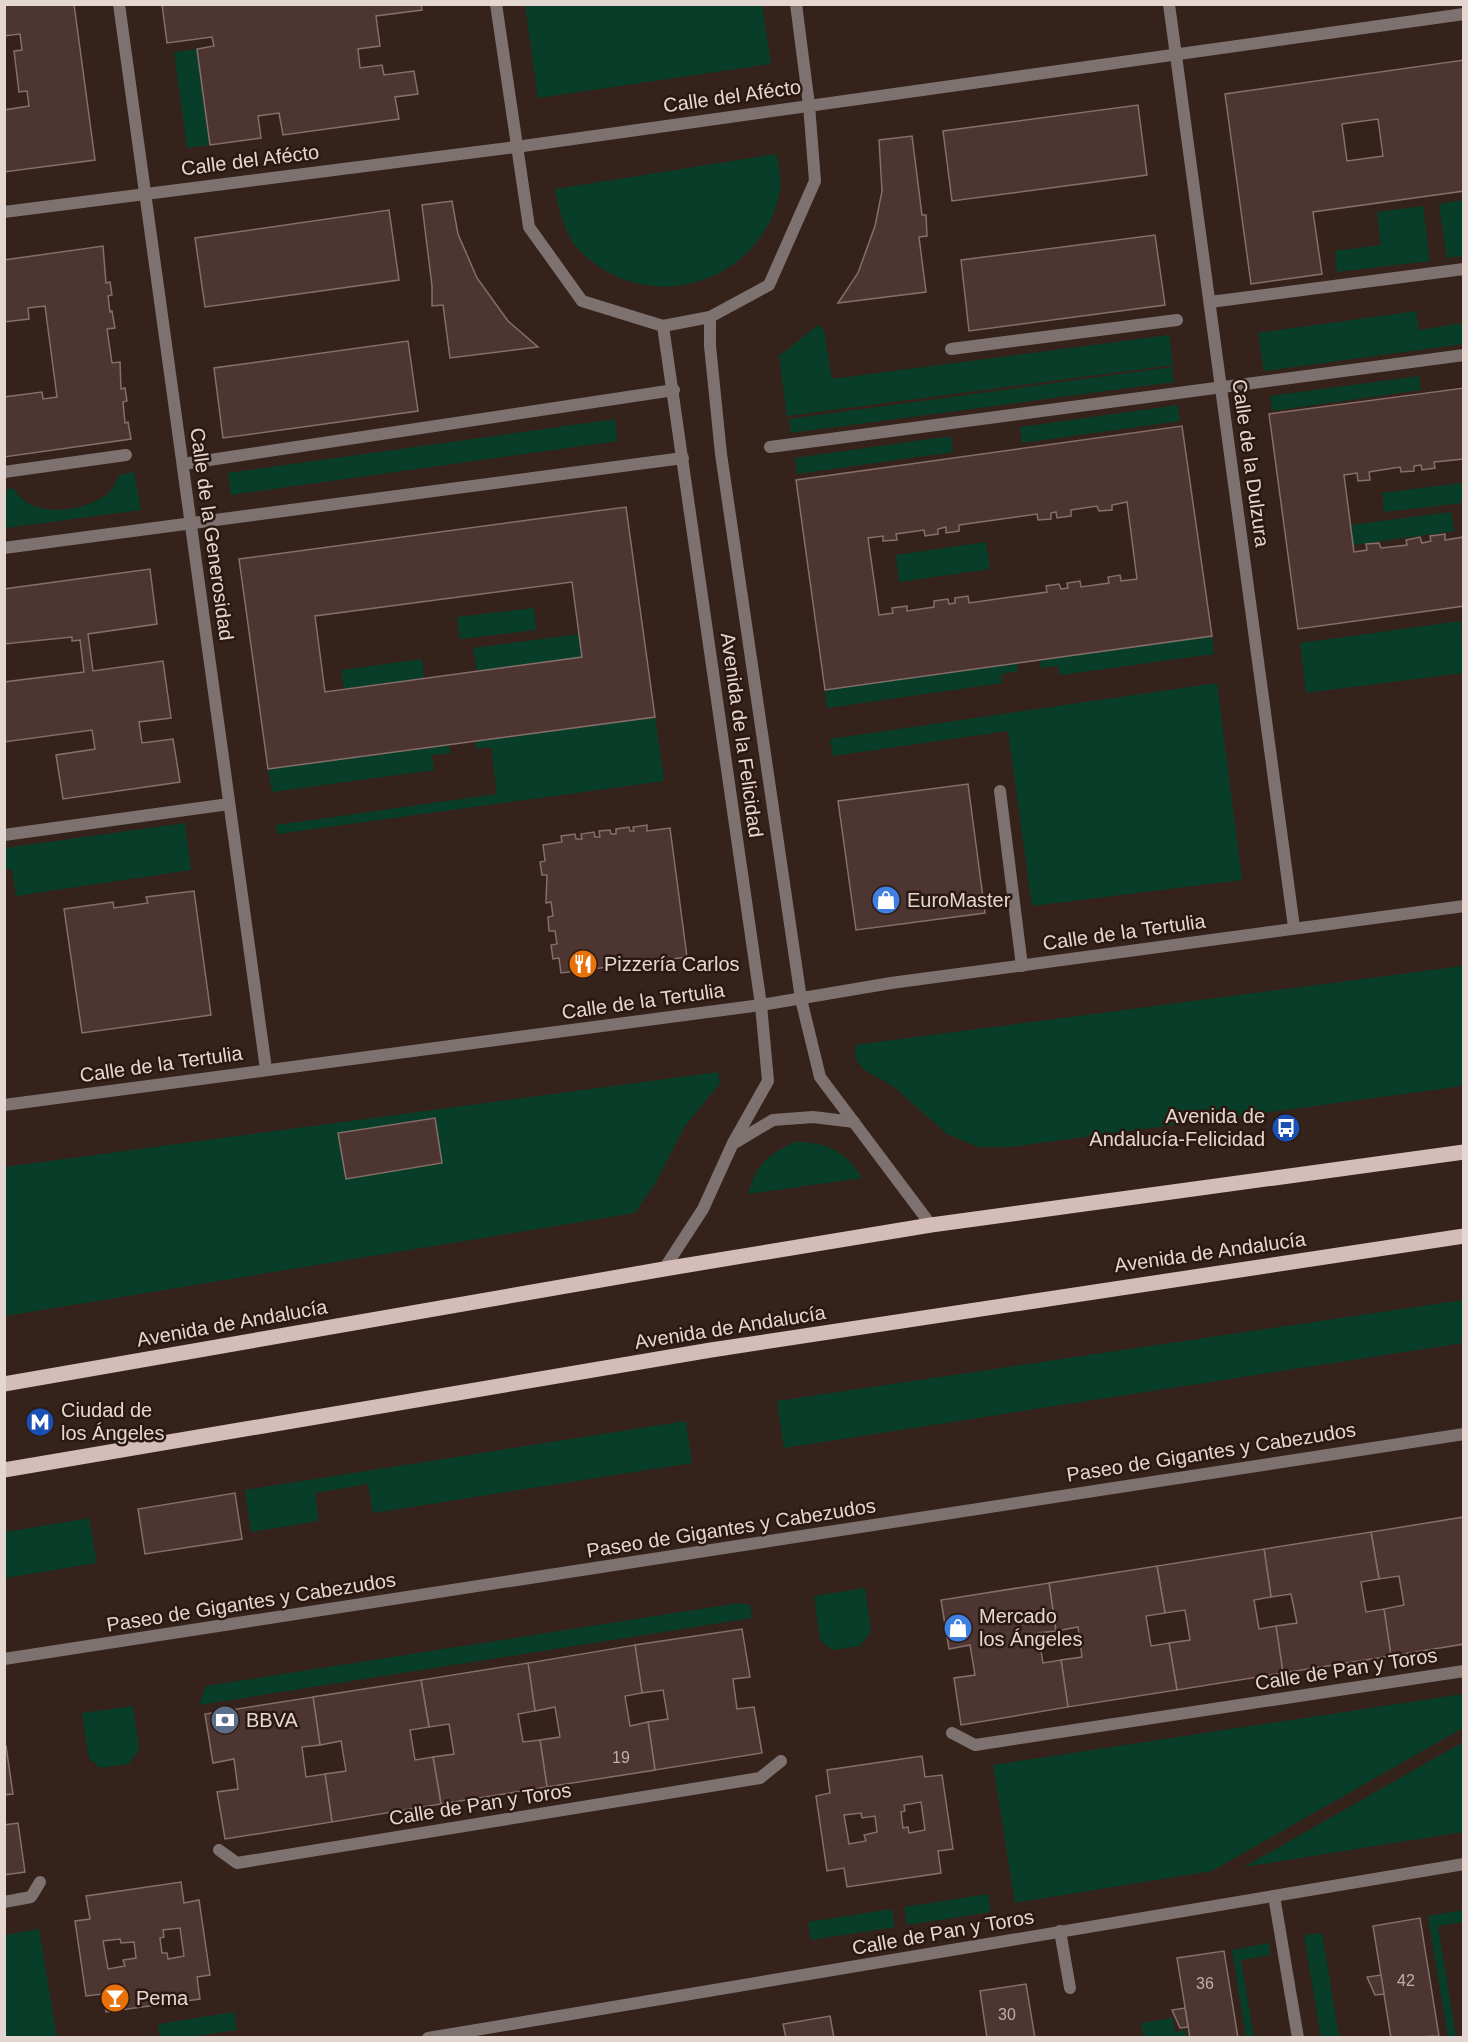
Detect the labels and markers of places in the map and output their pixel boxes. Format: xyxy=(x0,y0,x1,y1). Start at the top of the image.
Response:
shop icon: EuroMaster xyxy=(870,884,902,916)
place label: EuroMaster xyxy=(907,889,1011,911)
restaurant icon: Pizzería Carlos xyxy=(567,948,599,980)
place label: Pizzería Carlos xyxy=(604,953,740,975)
place label: Avenida de Andalucía-Felicidad xyxy=(1089,1105,1265,1150)
bus stop icon: Avenida de Andalucía-Felicidad xyxy=(1270,1112,1302,1144)
place label: Ciudad de los Ángeles xyxy=(61,1399,164,1444)
metro station icon: Ciudad de los Ángeles xyxy=(24,1406,56,1438)
place label: Mercado los Ángeles xyxy=(979,1605,1082,1650)
shop icon: Mercado los Ángeles xyxy=(942,1612,974,1644)
bank icon: BBVA xyxy=(209,1704,241,1736)
place label: BBVA xyxy=(246,1709,299,1731)
bar icon: Pema xyxy=(99,1982,131,2014)
place label: Pema xyxy=(136,1987,189,2009)

